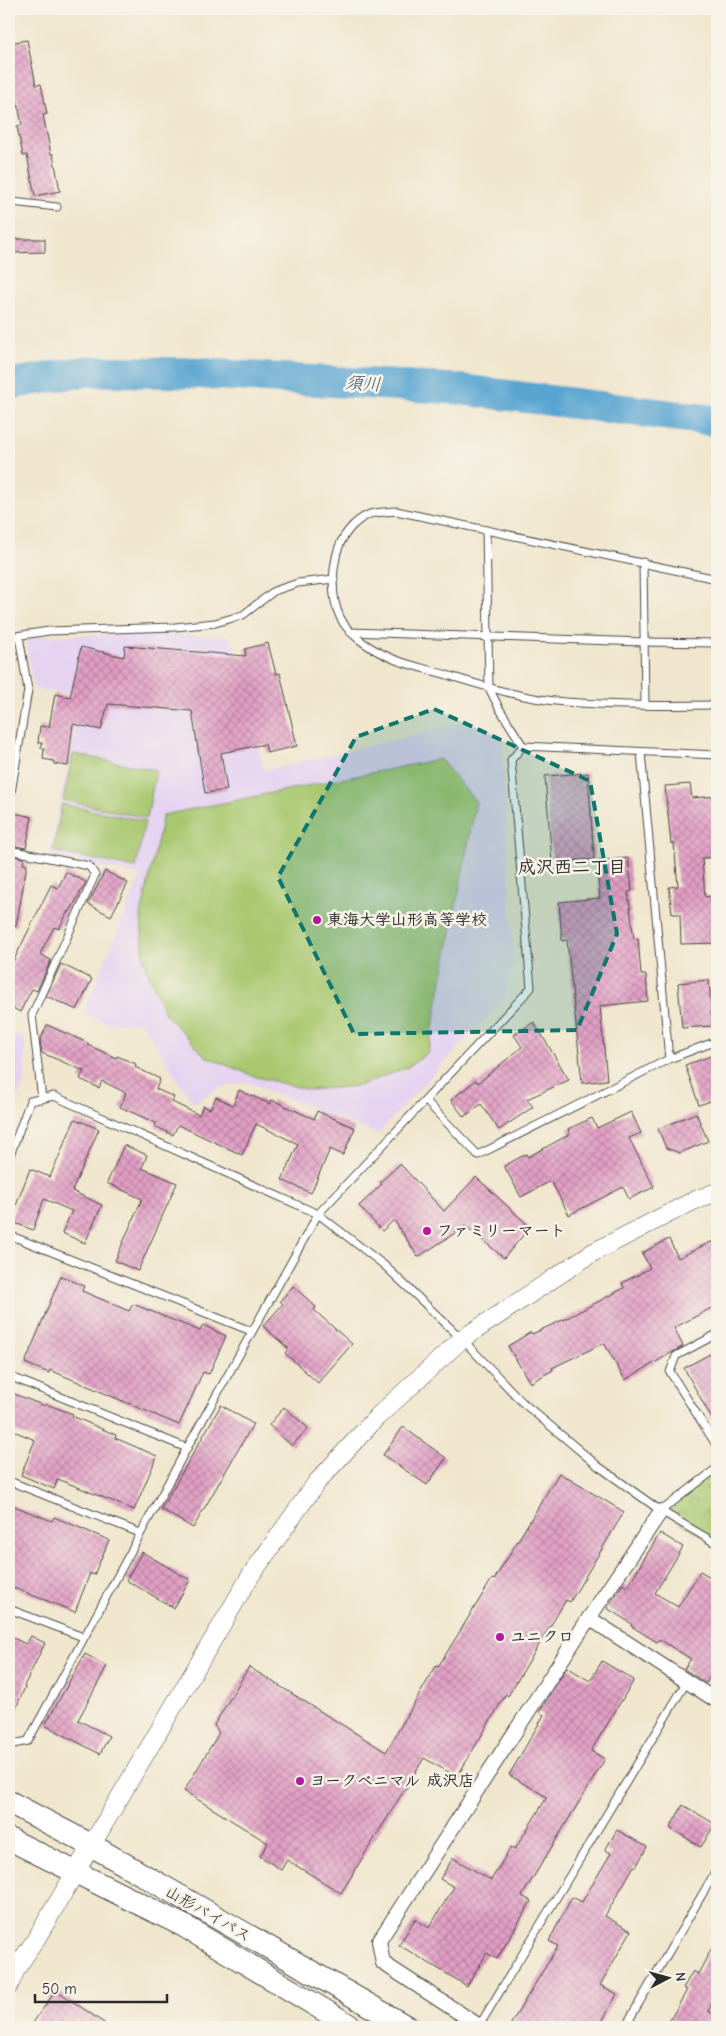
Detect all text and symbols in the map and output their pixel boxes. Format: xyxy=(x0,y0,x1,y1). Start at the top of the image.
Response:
water label: 須川 xyxy=(344,373,382,395)
district label: 成沢西二丁目 xyxy=(518,857,626,878)
place label: 東海大学山形高等学校 xyxy=(327,911,487,929)
marker: 東海大学山形高等学校 xyxy=(311,914,323,926)
place label: ファミリーマート xyxy=(437,1222,566,1240)
marker: ファミリーマート xyxy=(421,1225,433,1237)
place label: ユニクロ xyxy=(510,1628,574,1646)
marker: ユニクロ xyxy=(494,1631,506,1643)
place label: ヨークベニマル 成沢店 xyxy=(310,1772,474,1790)
marker: ヨークベニマル 成沢店 xyxy=(294,1775,306,1787)
street label: 山形バイパス xyxy=(162,1882,254,1946)
north arrow xyxy=(644,1954,694,2004)
scale bar xyxy=(35,1971,168,2003)
text: N xyxy=(672,1971,689,1982)
text: 50 m xyxy=(42,1980,77,1998)

